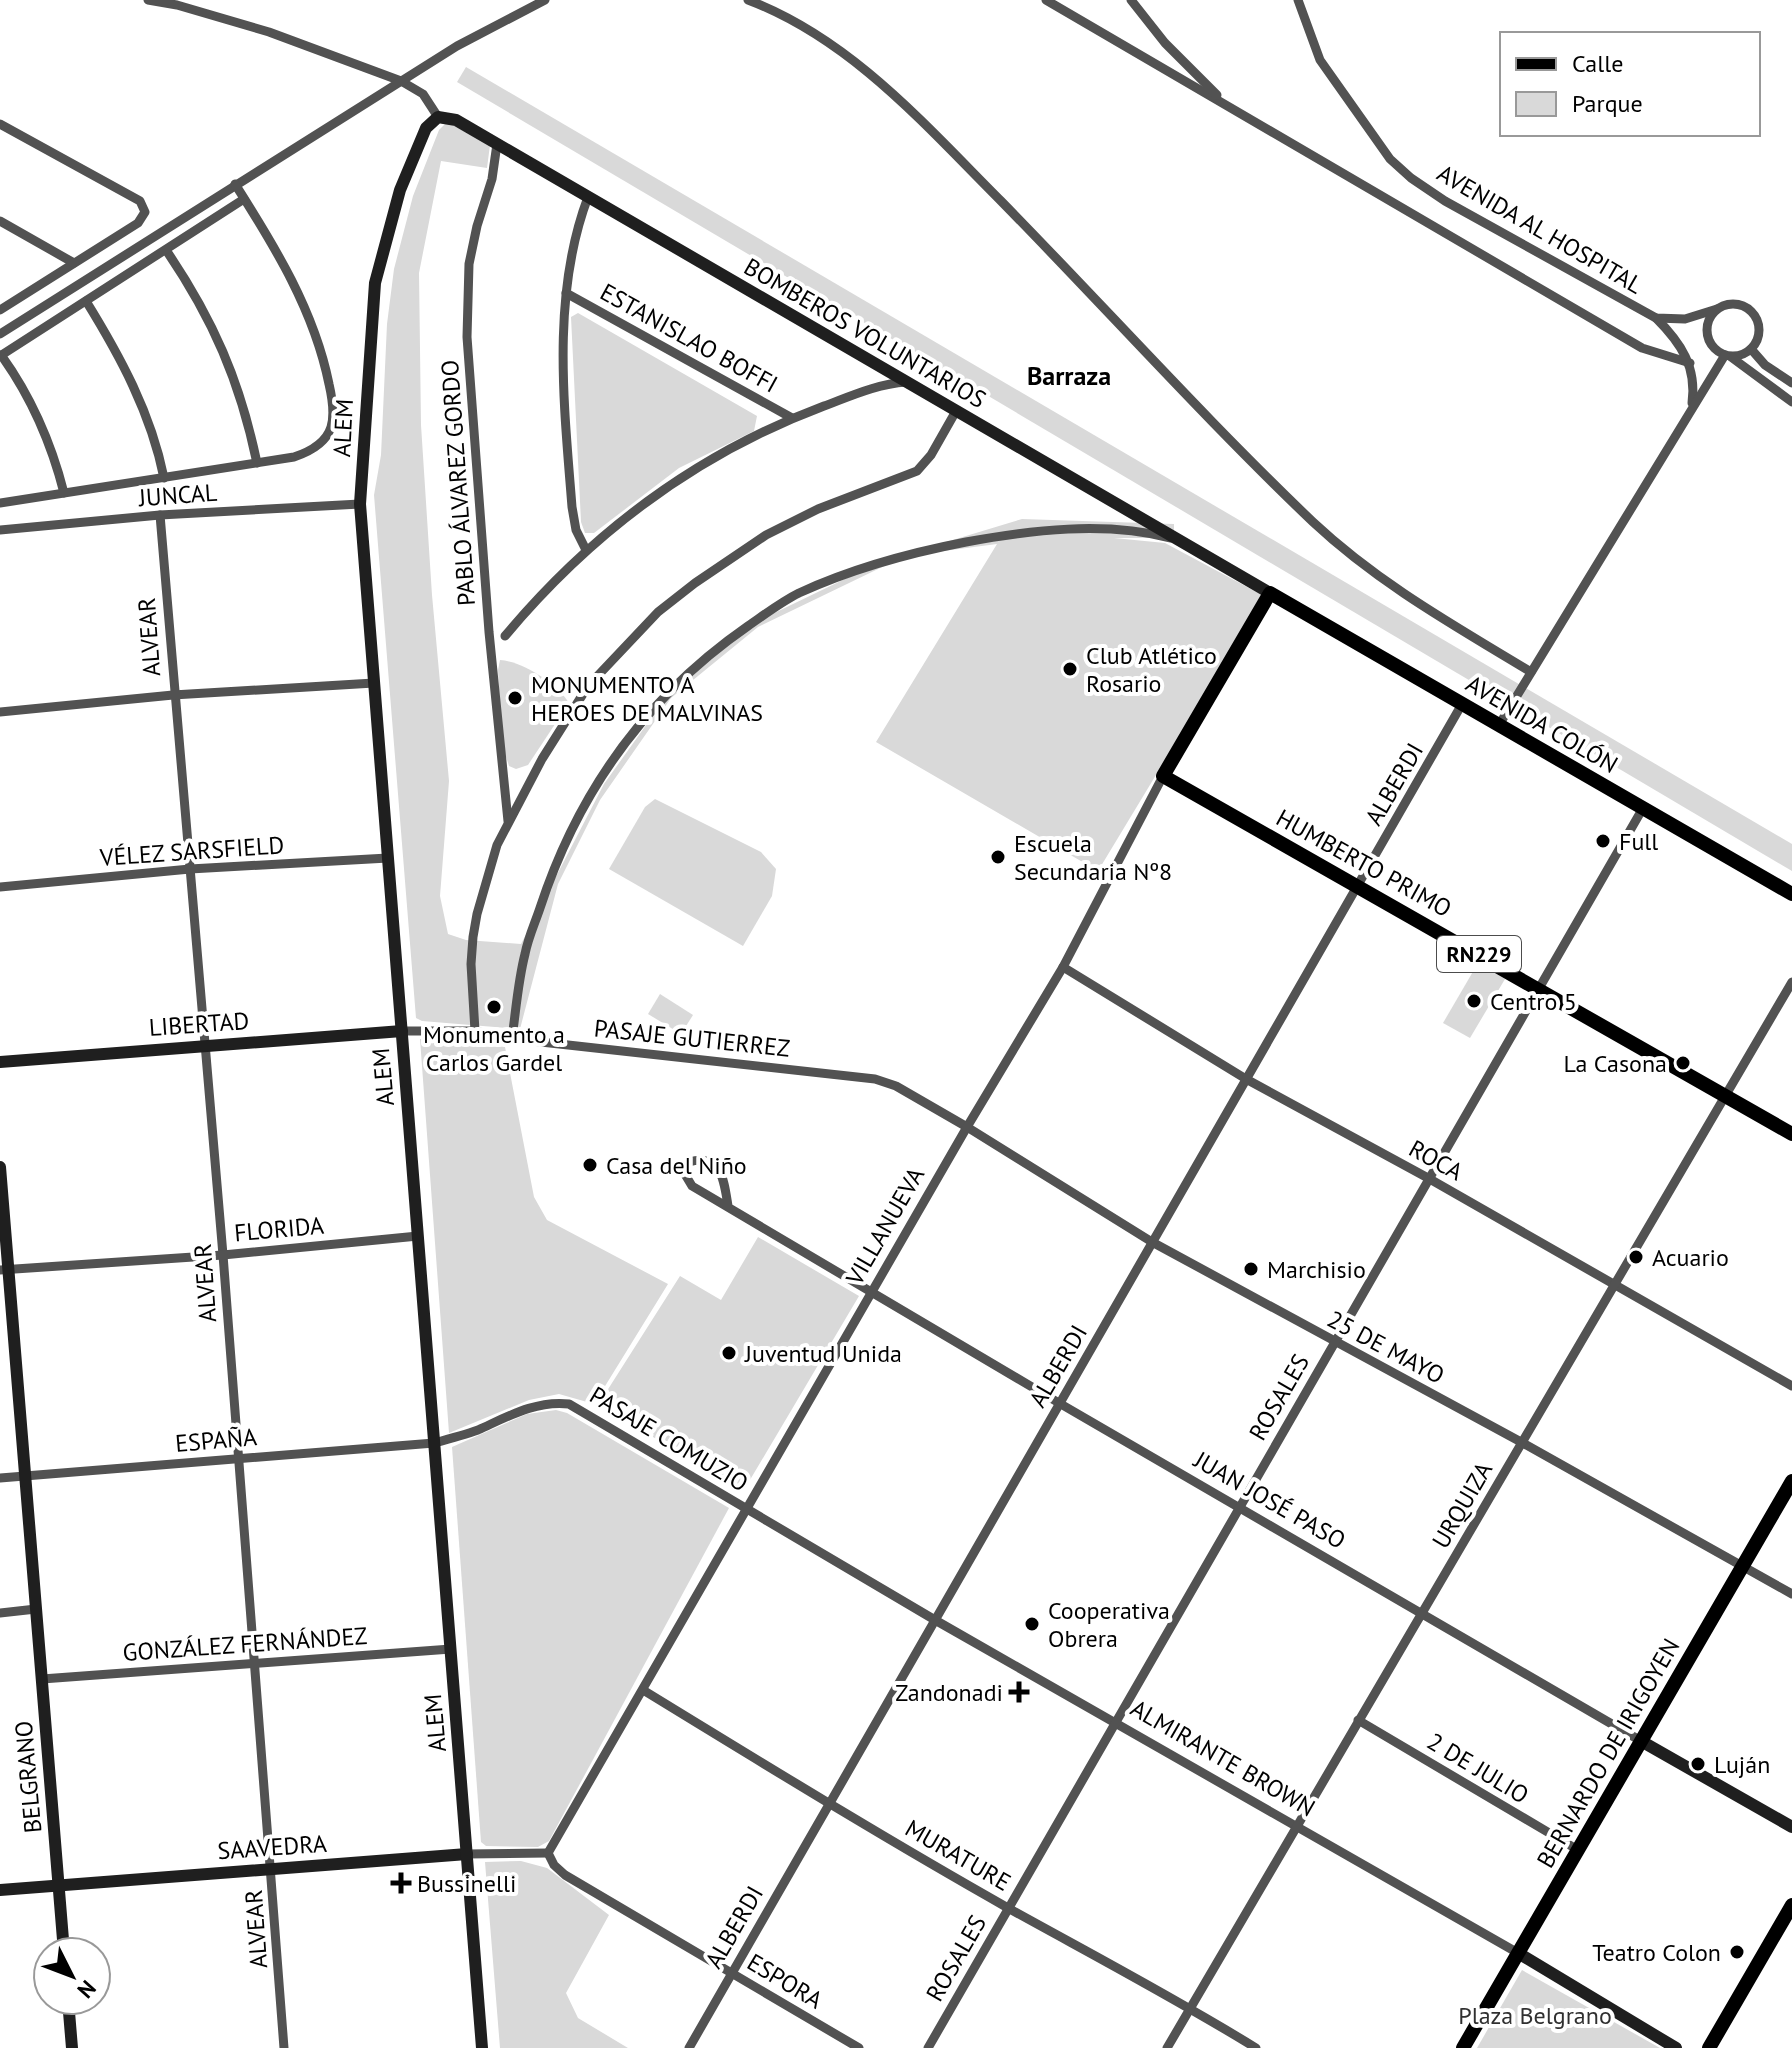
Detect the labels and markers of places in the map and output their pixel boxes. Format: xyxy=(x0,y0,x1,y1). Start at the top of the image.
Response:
place label: Club Atlético Rosario xyxy=(1086,640,1217,699)
marker: Club Atlético Rosario xyxy=(1061,660,1079,678)
place label: MONUMENTO A HEROES DE MALVINAS xyxy=(531,669,763,728)
marker: MONUMENTO A HEROES DE MALVINAS xyxy=(506,689,524,707)
place label: Full xyxy=(1619,826,1658,857)
place label: Escuela Secundaria Nº8 xyxy=(1014,828,1172,887)
marker: Full xyxy=(1594,832,1612,850)
marker: Escuela Secundaria Nº8 xyxy=(989,848,1007,866)
place label: Centro 5 xyxy=(1490,986,1577,1017)
marker: Centro 5 xyxy=(1465,992,1483,1010)
marker: Monumento a Carlos Gardel xyxy=(485,998,503,1016)
place label: Monumento a Carlos Gardel xyxy=(423,1019,565,1078)
place label: La Casona xyxy=(1564,1048,1667,1079)
marker: La Casona xyxy=(1674,1054,1692,1072)
place label: Casa del Niño xyxy=(606,1150,747,1181)
marker: Casa del Niño xyxy=(581,1156,599,1174)
place label: Acuario xyxy=(1652,1242,1729,1273)
marker: Acuario xyxy=(1627,1248,1645,1266)
place label: Marchisio xyxy=(1267,1254,1366,1285)
marker: Marchisio xyxy=(1242,1260,1260,1278)
place label: Juventud Unida xyxy=(744,1338,902,1369)
marker: Juventud Unida xyxy=(720,1344,738,1362)
place label: Cooperativa Obrera xyxy=(1048,1595,1170,1654)
marker: Cooperativa Obrera xyxy=(1023,1615,1041,1633)
place label: Zandonadi xyxy=(895,1677,1003,1708)
marker: Zandonadi xyxy=(1010,1683,1028,1701)
place label: Luján xyxy=(1714,1749,1770,1780)
marker: Luján xyxy=(1689,1755,1707,1773)
place label: Bussinelli xyxy=(417,1868,516,1899)
marker: Bussinelli xyxy=(392,1874,410,1892)
place label: Teatro Colon xyxy=(1592,1937,1721,1968)
marker: Teatro Colon xyxy=(1728,1943,1746,1961)

